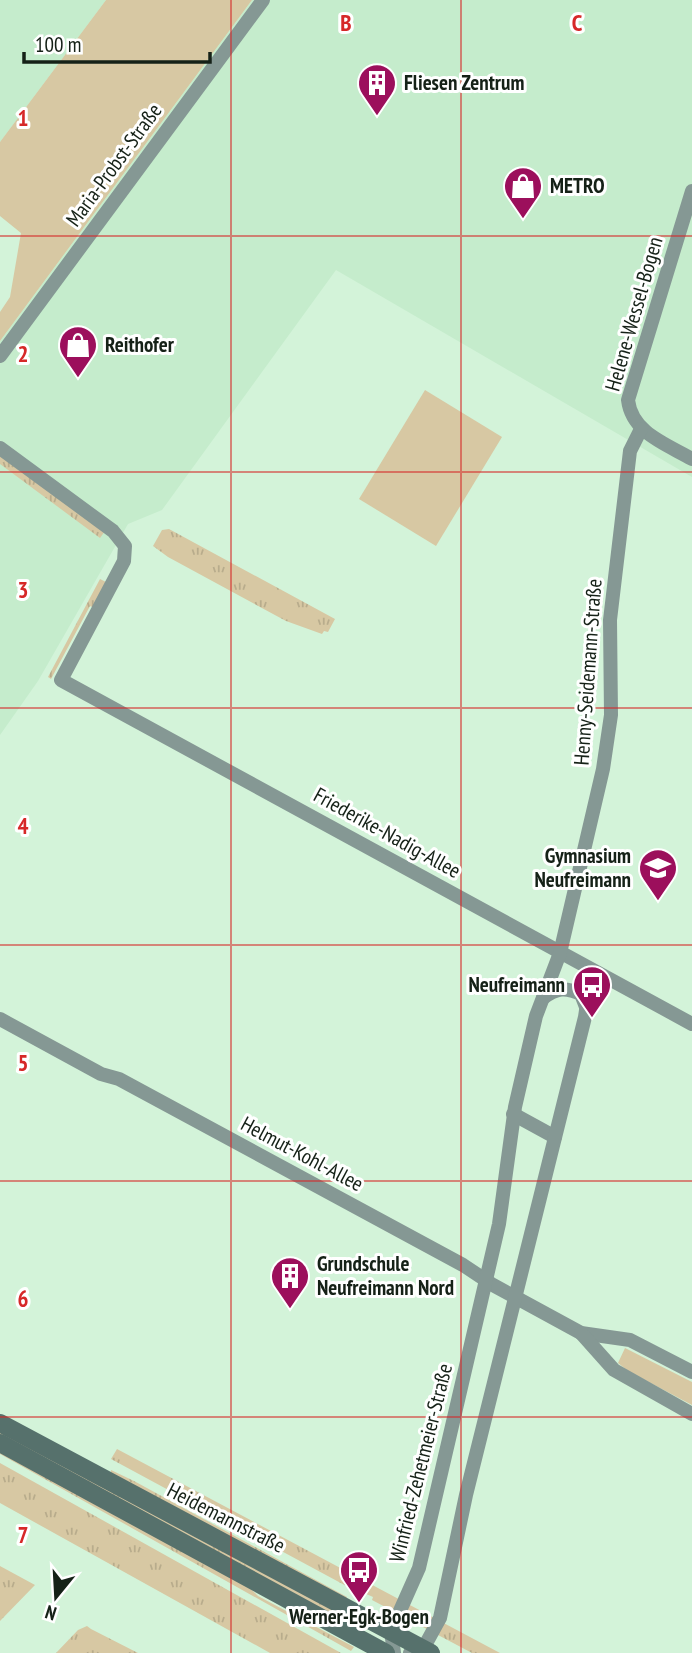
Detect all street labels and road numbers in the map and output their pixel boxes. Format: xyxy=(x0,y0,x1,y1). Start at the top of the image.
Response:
street label: Maria-Probst-Straße xyxy=(60,98,167,232)
street label: Helene-Wessel-Bogen xyxy=(599,234,668,394)
street label: Henny-Seidemann-Straße xyxy=(568,578,607,766)
street label: Friederike-Nadig-Allee xyxy=(309,781,465,884)
street label: Helmut-Kohl-Allee xyxy=(236,1110,368,1197)
street label: Winfried-Zehetmeier-Straße xyxy=(383,1361,458,1565)
street label: Heidemannstraße xyxy=(163,1476,290,1559)

